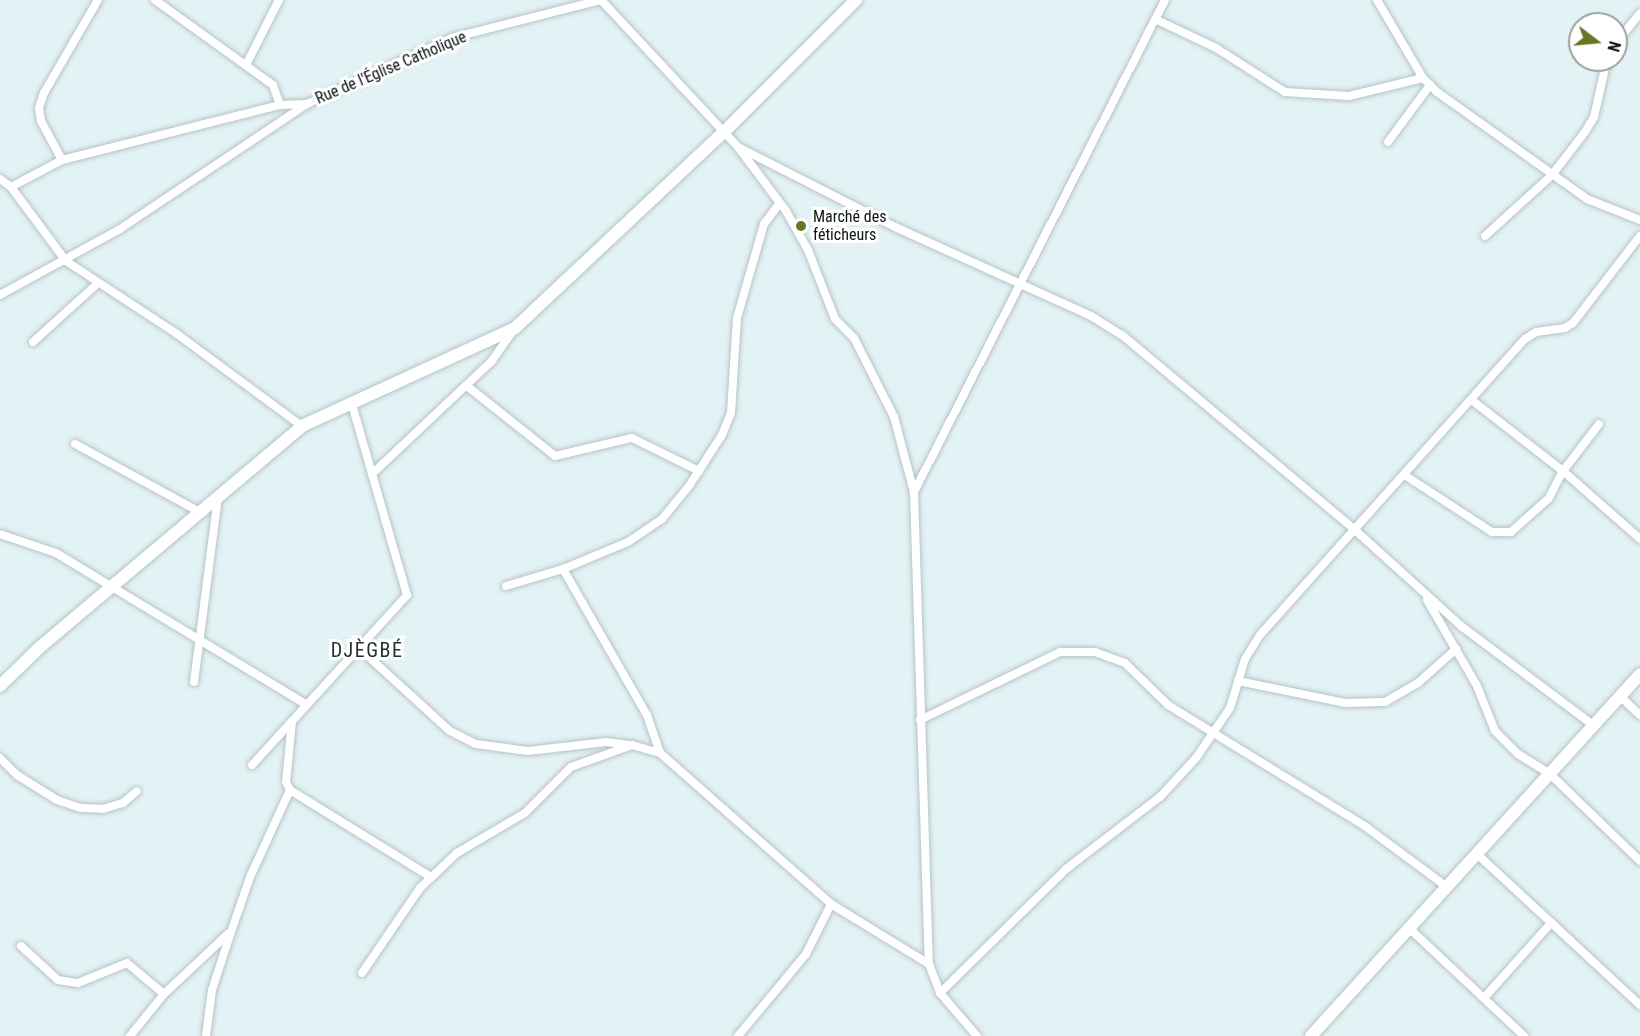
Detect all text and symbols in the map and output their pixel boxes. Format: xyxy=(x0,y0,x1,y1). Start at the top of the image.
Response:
north arrow xyxy=(1568,12,1628,72)
street label: Rue de l'Église Catholique xyxy=(313,27,469,109)
text: N xyxy=(1603,39,1624,54)
place label: Marché des féticheurs xyxy=(813,207,886,245)
marker: Marché des féticheurs xyxy=(794,219,808,233)
district label: DJÈGBÉ xyxy=(331,638,403,662)

